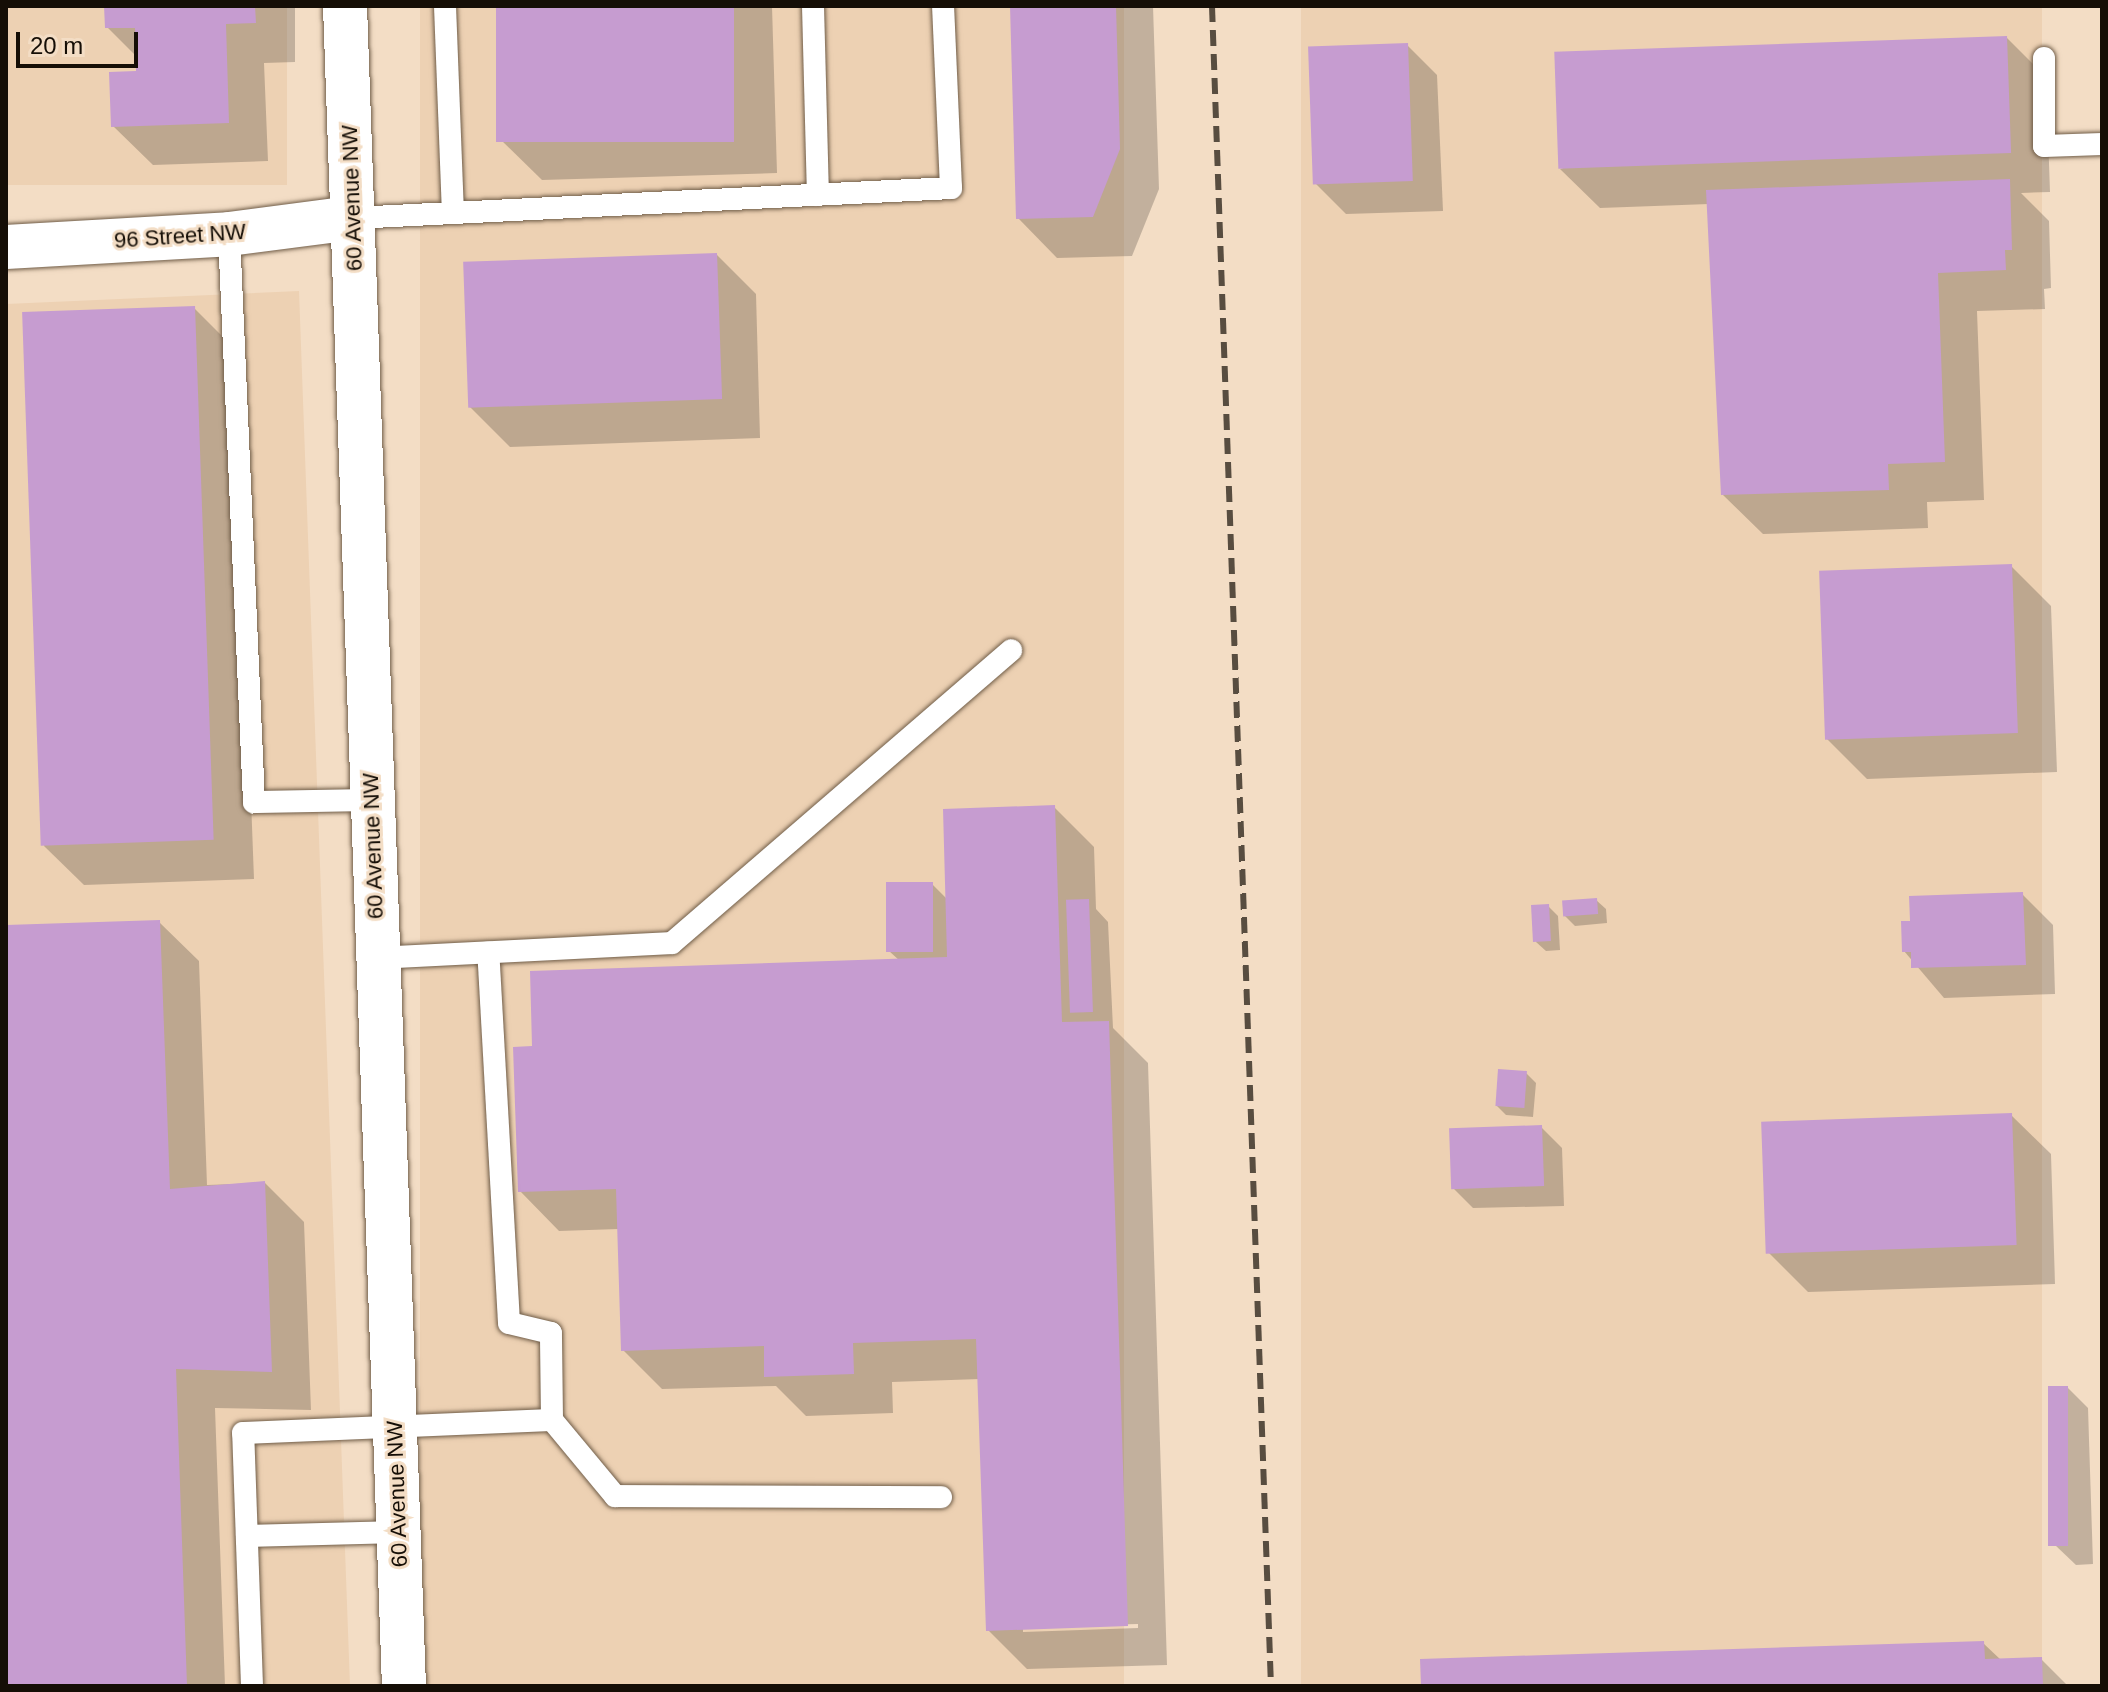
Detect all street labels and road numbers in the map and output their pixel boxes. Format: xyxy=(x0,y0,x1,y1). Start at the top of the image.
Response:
street label: 60 Avenue NW xyxy=(336,124,368,272)
street label: 96 Street NW xyxy=(113,218,247,254)
street label: 60 Avenue NW xyxy=(357,772,389,920)
street label: 60 Avenue NW xyxy=(381,1420,413,1568)

